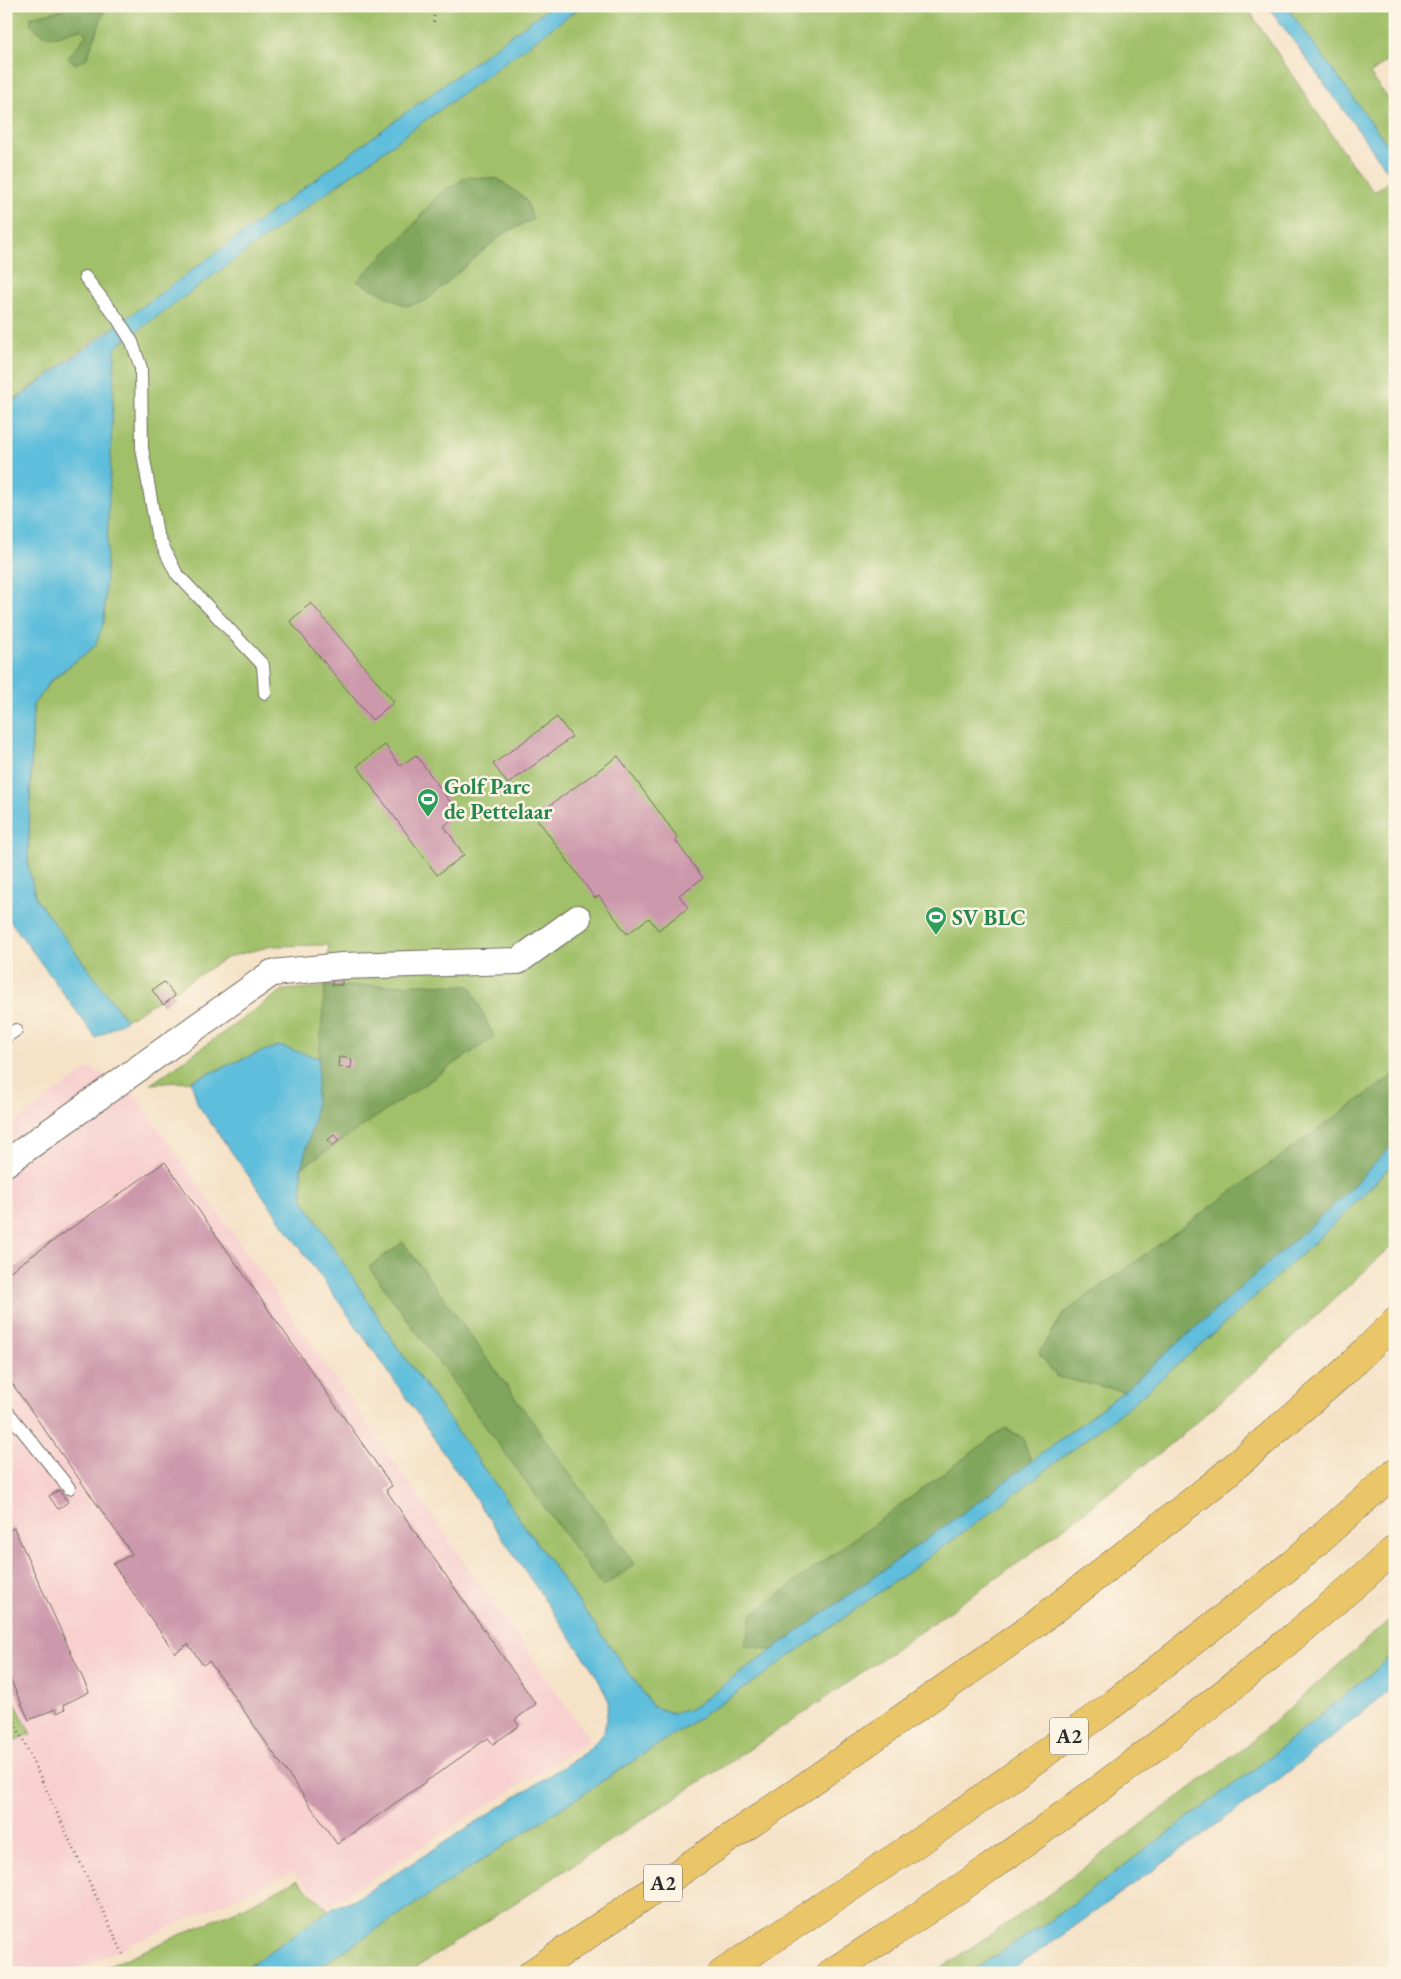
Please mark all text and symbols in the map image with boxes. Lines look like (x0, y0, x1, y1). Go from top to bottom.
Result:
place label: Golf Parc de Pettelaar (444, 772, 553, 826)
sports icon: Golf Parc de Pettelaar (416, 787, 440, 818)
place label: SV BLC (952, 903, 1026, 932)
sports icon: SV BLC (924, 905, 948, 936)
road number: A2 (1050, 1718, 1088, 1754)
road number: A2 (644, 1865, 682, 1902)

